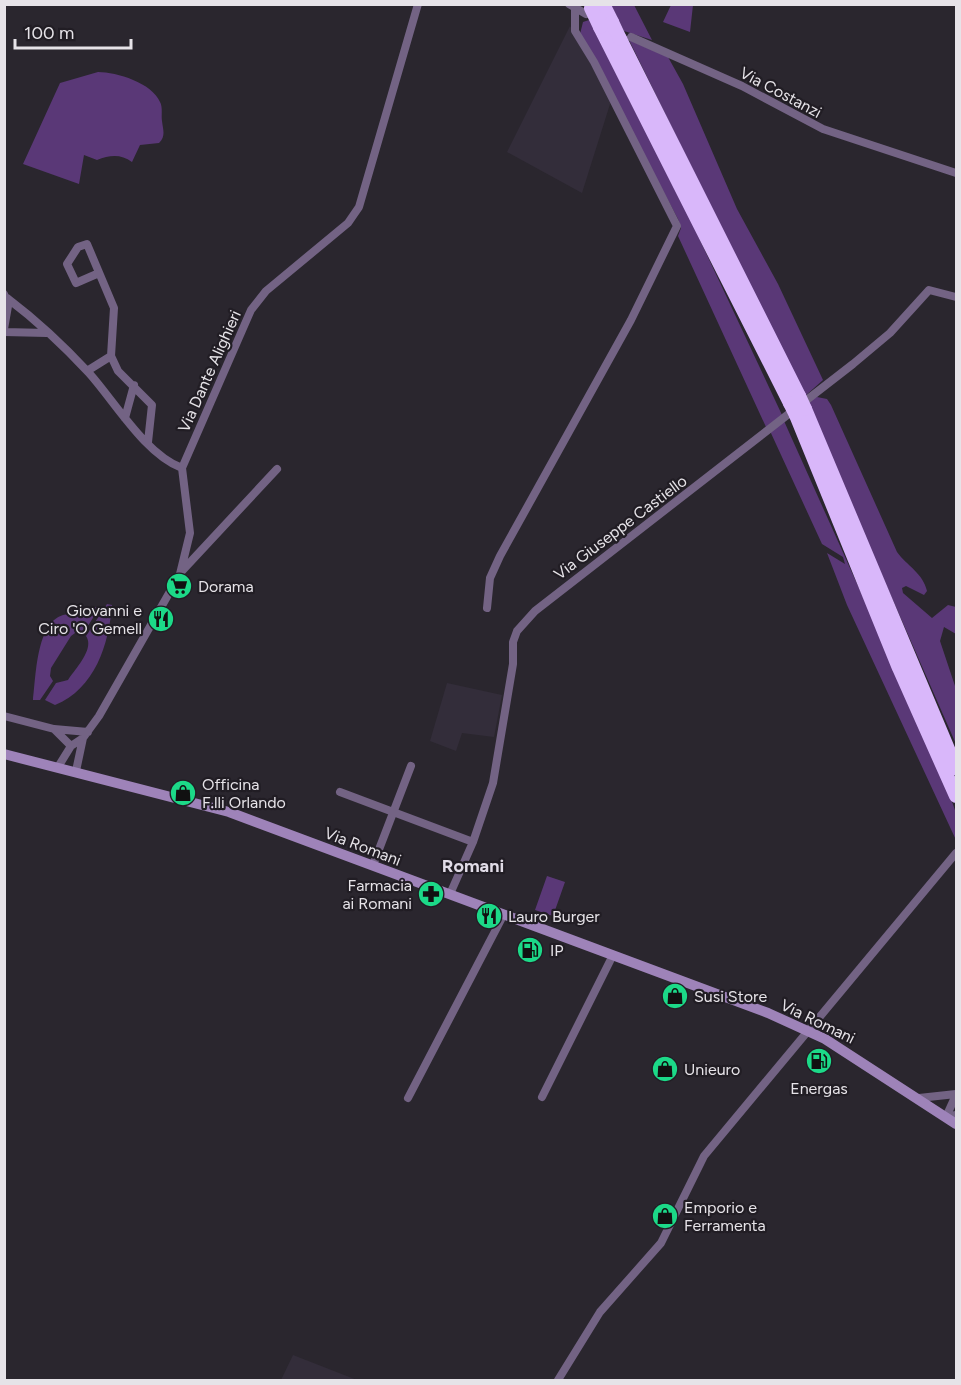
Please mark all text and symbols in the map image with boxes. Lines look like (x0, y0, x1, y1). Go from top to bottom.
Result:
scale bar (15, 12, 130, 50)
text: 100 m (24, 22, 74, 44)
street label: Via Costanzi (737, 63, 825, 122)
street label: Via Dante Alighieri (174, 307, 245, 435)
street label: Via Giuseppe Castiello (550, 471, 691, 584)
supermarket icon: Dorama (164, 571, 194, 601)
place label: Dorama (198, 577, 254, 596)
place label: Giovanni e Ciro 'O Gemell (38, 601, 142, 638)
restaurant icon: Giovanni e Ciro 'O Gemell (146, 604, 176, 634)
place label: Officina F.lli Orlando (202, 775, 286, 812)
shop icon: Officina F.lli Orlando (168, 778, 198, 808)
street label: Via Romani (322, 823, 404, 870)
district label: Romani (442, 855, 504, 877)
place label: Farmacia ai Romani (342, 876, 412, 913)
pharmacy icon: Farmacia ai Romani (416, 879, 446, 909)
restaurant icon: Lauro Burger (474, 901, 504, 931)
place label: Lauro Burger (508, 907, 600, 926)
fuel station icon: IP (515, 935, 545, 965)
place label: IP (550, 941, 564, 960)
shop icon: Susi Store (660, 981, 690, 1011)
place label: Susi Store (694, 987, 767, 1006)
street label: Via Romani (777, 995, 858, 1048)
fuel station icon: Energas (804, 1046, 834, 1076)
shop icon: Unieuro (650, 1054, 680, 1084)
place label: Unieuro (684, 1060, 740, 1079)
place label: Energas (790, 1079, 848, 1098)
place label: Emporio e Ferramenta (684, 1198, 766, 1235)
shop icon: Emporio e Ferramenta (650, 1201, 680, 1231)

